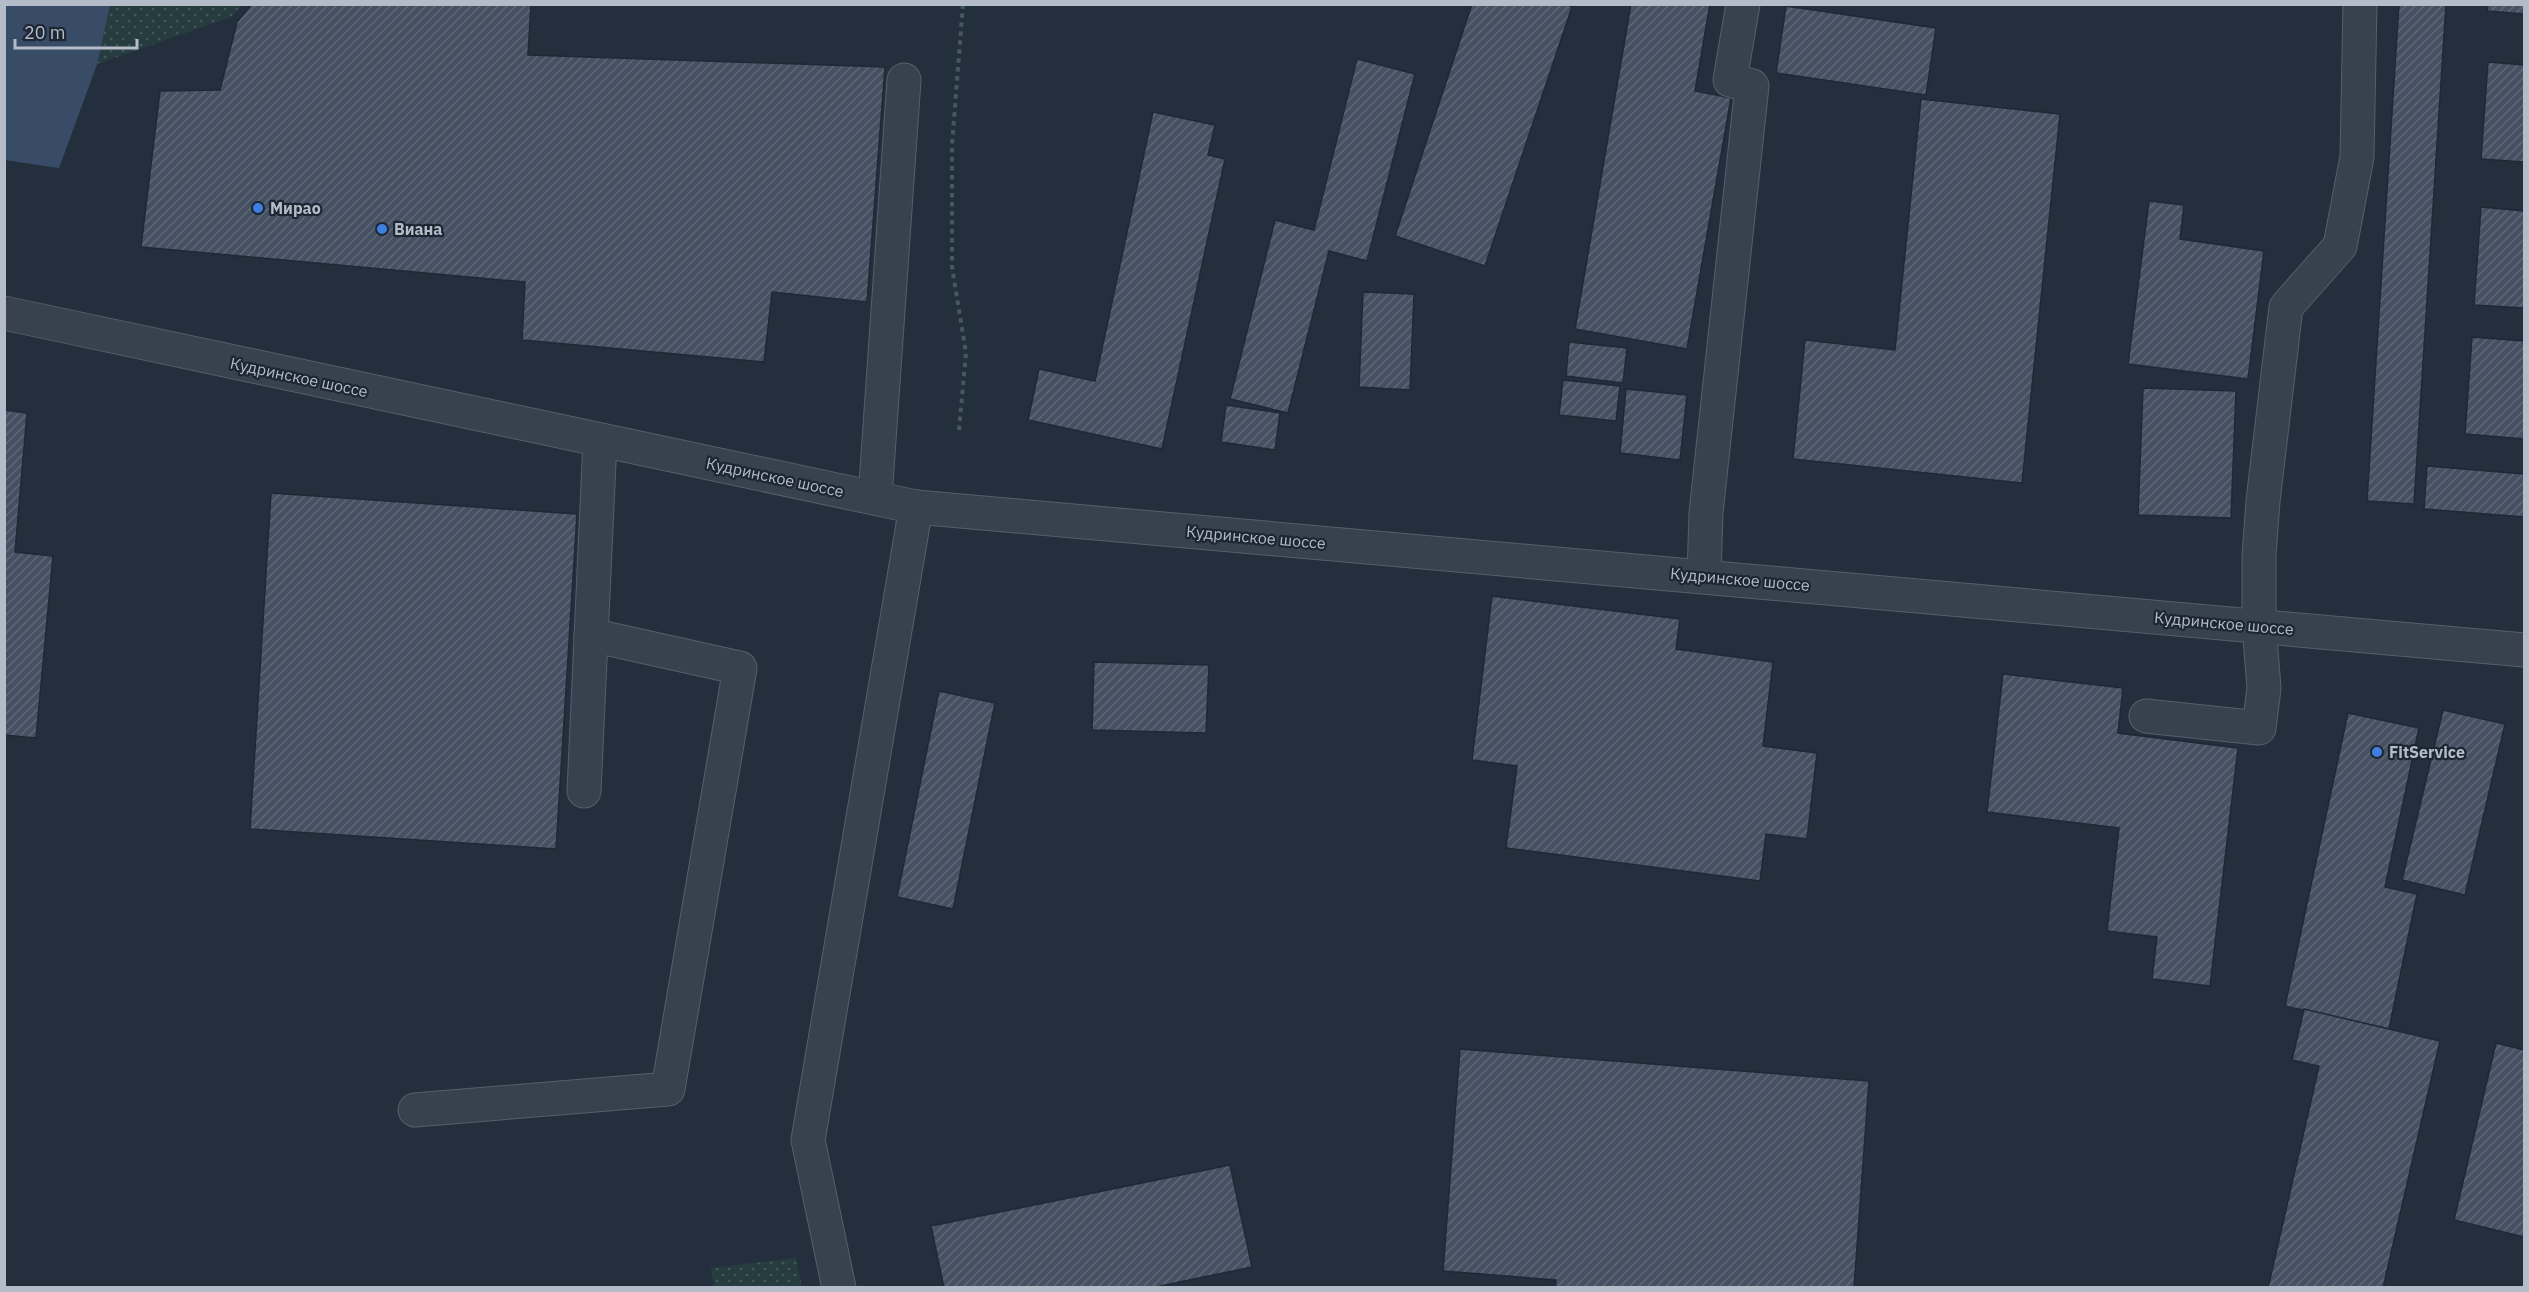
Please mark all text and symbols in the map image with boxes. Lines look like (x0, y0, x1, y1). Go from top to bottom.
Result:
scale bar (15, 12, 136, 50)
text: 20 m (24, 21, 66, 44)
place label: Мирао (270, 198, 321, 218)
marker: Мирао (251, 201, 265, 215)
place label: Виана (394, 219, 442, 239)
marker: Виана (375, 222, 389, 236)
street label: Кудринское шоссе (228, 353, 370, 401)
street label: Кудринское шоссе (704, 453, 846, 501)
street label: Кудринское шоссе (1185, 521, 1327, 553)
street label: Кудринское шоссе (1669, 563, 1811, 595)
street label: Кудринское шоссе (2153, 607, 2295, 639)
place label: FitService (2389, 742, 2465, 762)
marker: FitService (2370, 745, 2384, 759)

